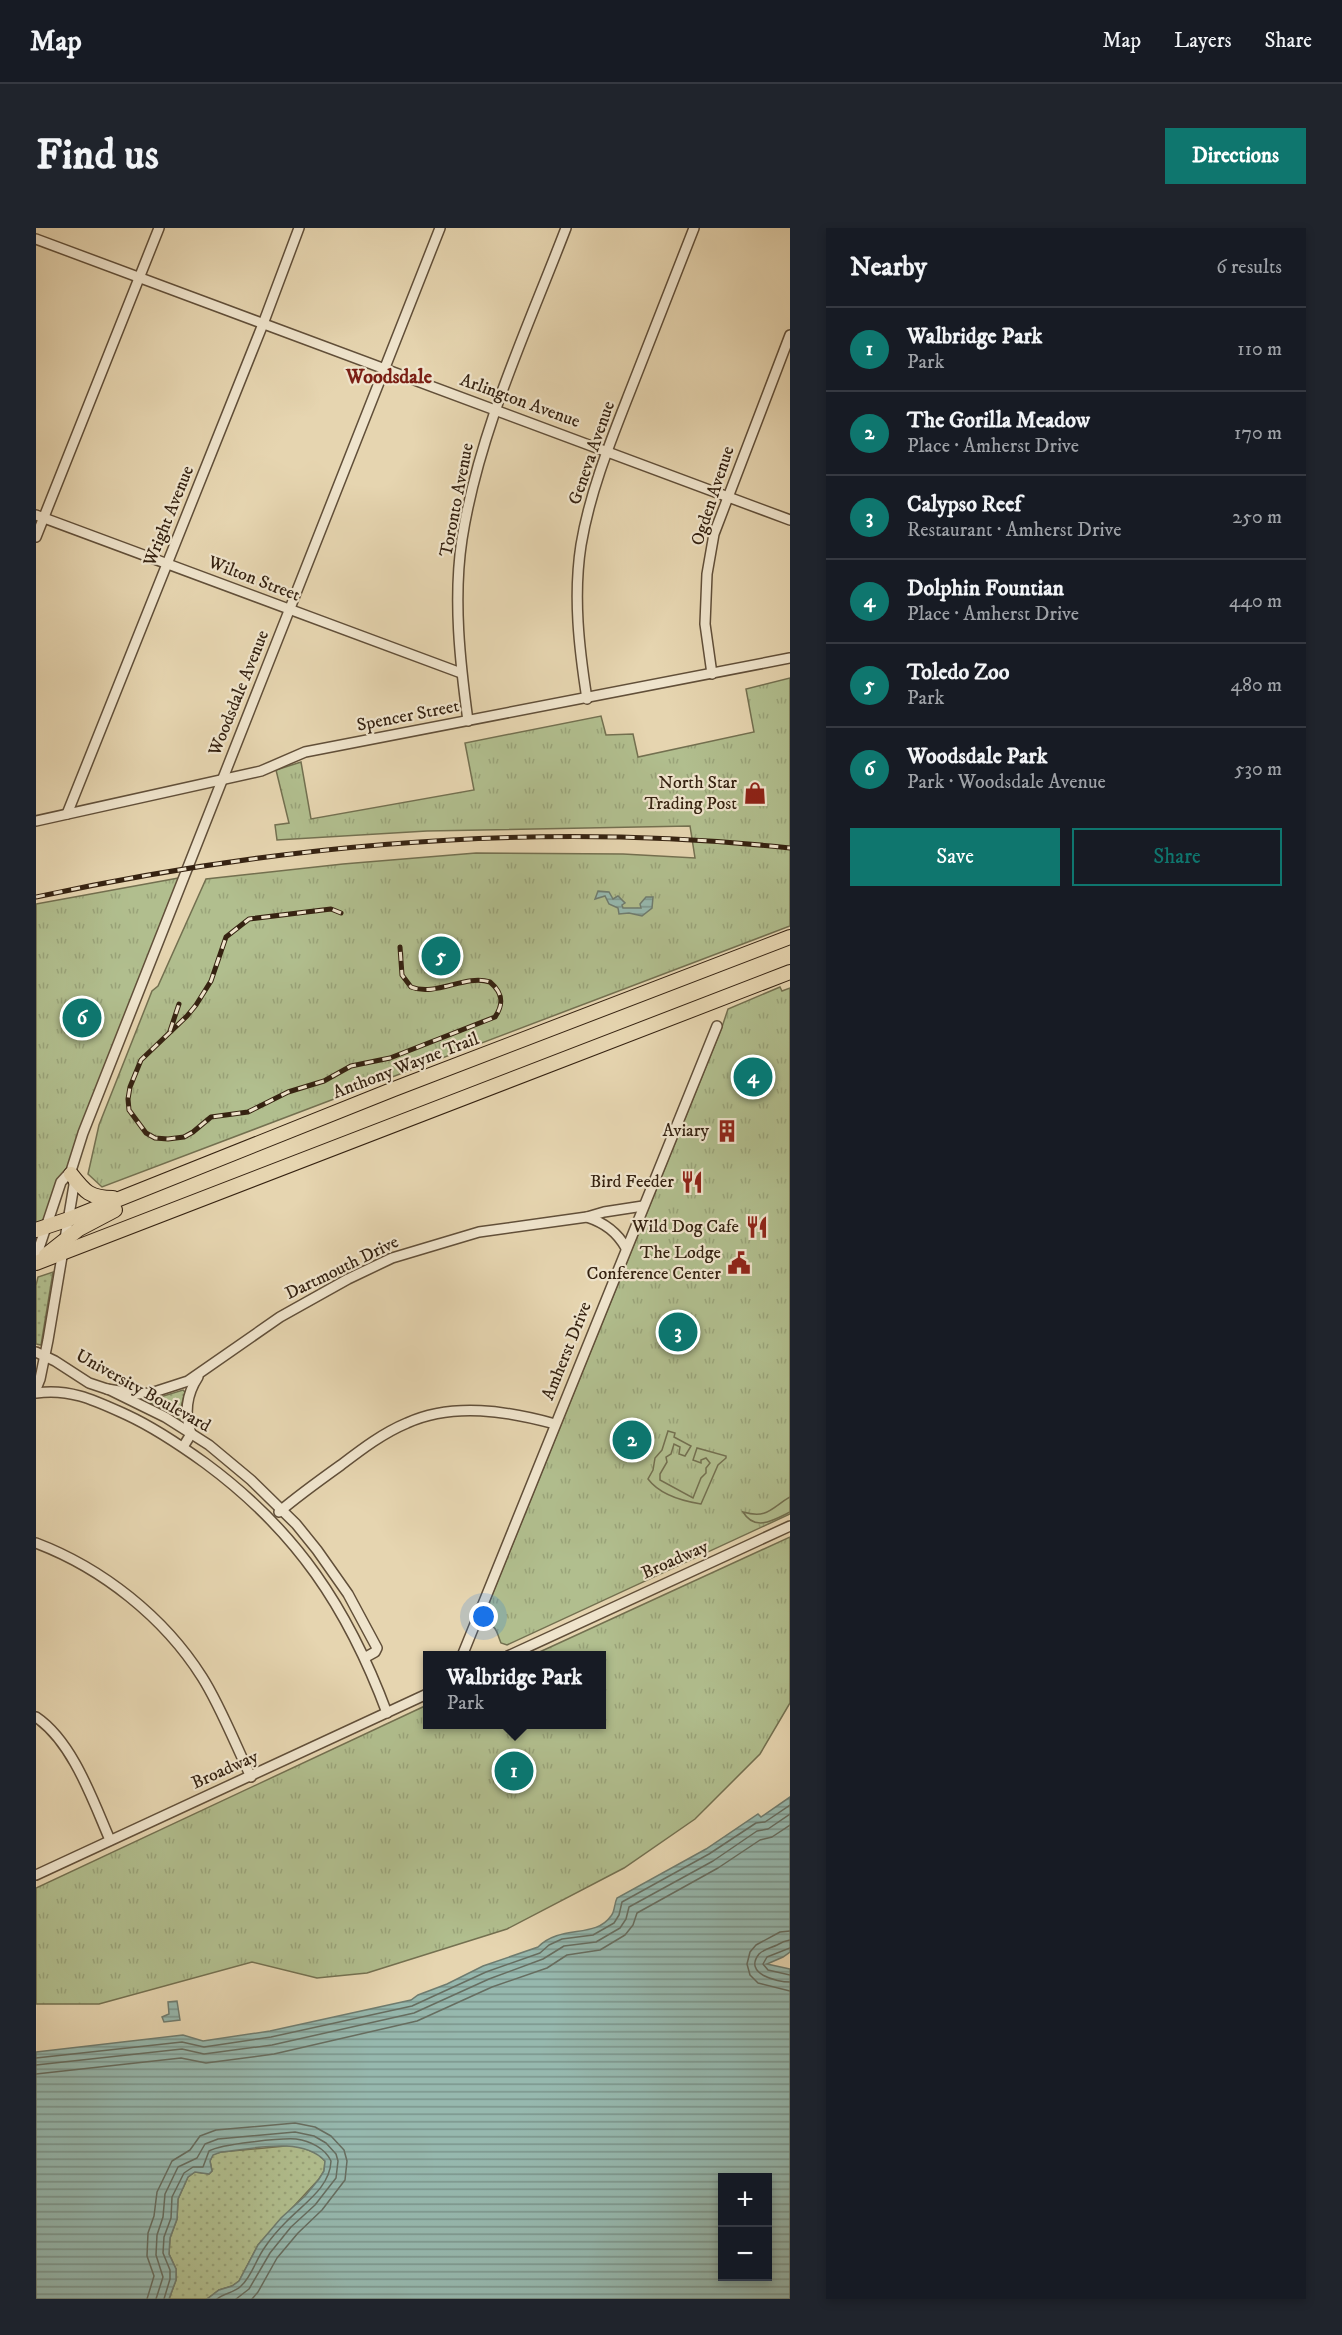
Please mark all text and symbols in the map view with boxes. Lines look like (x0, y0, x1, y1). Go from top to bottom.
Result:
text: Map (30, 24, 82, 59)
text: Map (1102, 28, 1141, 54)
text: Layers (1174, 28, 1232, 54)
text: Share (1265, 28, 1312, 54)
button: Directions (1165, 128, 1306, 184)
text: Find us (36, 130, 159, 182)
text: Nearby (850, 251, 927, 284)
text: 6 results (1216, 255, 1282, 280)
text: Walbridge Park (907, 323, 1042, 350)
text: 1 (866, 337, 873, 362)
text: 110 m (1237, 337, 1282, 362)
text: Park (907, 350, 944, 375)
district label: Woodsdale (345, 365, 433, 390)
street label: Arlington Avenue (457, 369, 583, 433)
street label: Geneva Avenue (564, 398, 620, 508)
text: The Gorilla Meadow (907, 407, 1090, 434)
text: 2 (865, 421, 874, 446)
text: 170 m (1234, 421, 1282, 446)
text: Place · Amherst Drive (907, 434, 1079, 459)
street label: Toronto Avenue (435, 441, 479, 559)
street label: Ogden Avenue (687, 444, 739, 548)
street label: Wright Avenue (138, 463, 199, 570)
text: Calypso Reef (907, 491, 1021, 518)
text: 3 (866, 505, 873, 530)
text: 250 m (1232, 505, 1282, 530)
text: Restaurant · Amherst Drive (907, 518, 1122, 543)
street label: Wilton Street (204, 551, 303, 607)
text: Dolphin Fountian (907, 575, 1064, 602)
text: 4 (864, 589, 875, 614)
text: 440 m (1229, 589, 1282, 614)
text: Place · Amherst Drive (907, 602, 1079, 627)
street label: Woodsdale Avenue (203, 627, 274, 760)
text: Toledo Zoo (907, 659, 1010, 686)
text: 5 (865, 673, 874, 698)
text: 480 m (1230, 673, 1282, 698)
text: Park (907, 686, 944, 711)
street label: Spencer Street (355, 695, 461, 737)
text: Woodsdale Park (907, 743, 1048, 770)
text: 6 (864, 757, 875, 782)
text: 530 m (1235, 757, 1282, 782)
text: Park · Woodsdale Avenue (907, 770, 1106, 795)
place label: North Star Trading Post (645, 772, 737, 815)
shop icon: North Star Trading Post (742, 780, 768, 806)
button: Save (850, 828, 1060, 886)
button: Share (1072, 828, 1282, 886)
pin: 5 (422, 934, 460, 978)
pin: 6 (62, 996, 102, 1040)
street label: Anthony Wayne Trail (330, 1028, 483, 1104)
pin: 4 (734, 1054, 772, 1100)
building icon: Aviary (714, 1118, 740, 1144)
place label: Aviary (662, 1120, 709, 1142)
restaurant icon: Bird Feeder (679, 1169, 705, 1195)
place label: Bird Feeder (590, 1171, 674, 1193)
restaurant icon: Wild Dog Cafe (744, 1214, 770, 1240)
place label: Wild Dog Cafe (631, 1216, 739, 1238)
street label: Dartmouth Drive (282, 1231, 402, 1305)
place label: The Lodge Conference Center (587, 1242, 721, 1285)
public building icon: The Lodge Conference Center (726, 1250, 752, 1276)
street label: Amherst Drive (537, 1299, 597, 1403)
pin: 3 (658, 1310, 698, 1354)
street label: University Boulevard (72, 1345, 214, 1437)
pin: 2 (612, 1418, 652, 1462)
street label: Broadway (638, 1535, 712, 1584)
your location (469, 1602, 498, 1631)
popup (423, 1651, 606, 1729)
text: Walbridge Park (447, 1664, 582, 1691)
text: Park (447, 1691, 484, 1716)
street label: Broadway (188, 1745, 262, 1794)
pin: 1 (494, 1748, 534, 1794)
map controls (718, 2173, 772, 2281)
button: + (718, 2173, 772, 2227)
button: − (718, 2227, 772, 2281)

